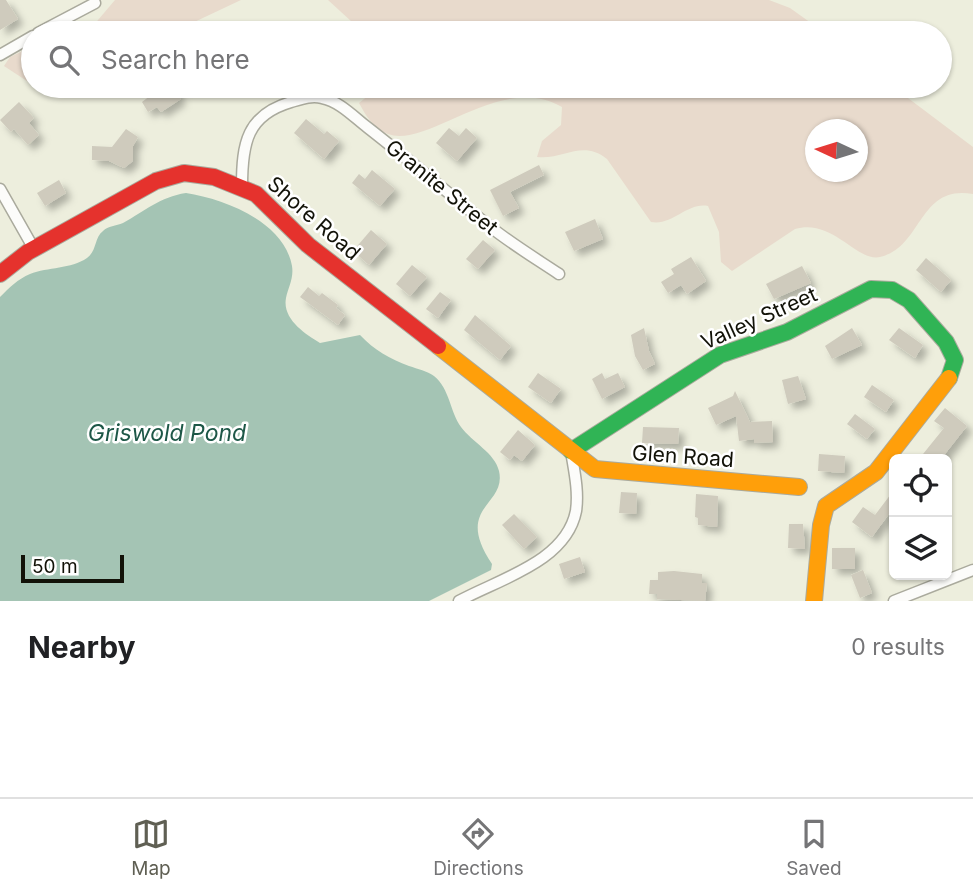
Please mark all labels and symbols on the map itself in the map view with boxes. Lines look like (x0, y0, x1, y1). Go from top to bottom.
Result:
north arrow (805, 119, 868, 182)
street label: Granite Street (381, 134, 503, 240)
street label: Shore Road (262, 171, 366, 265)
street label: Valley Street (697, 281, 821, 355)
water label: Griswold Pond (88, 419, 247, 447)
street label: Glen Road (631, 440, 735, 472)
scale bar (21, 552, 124, 584)

